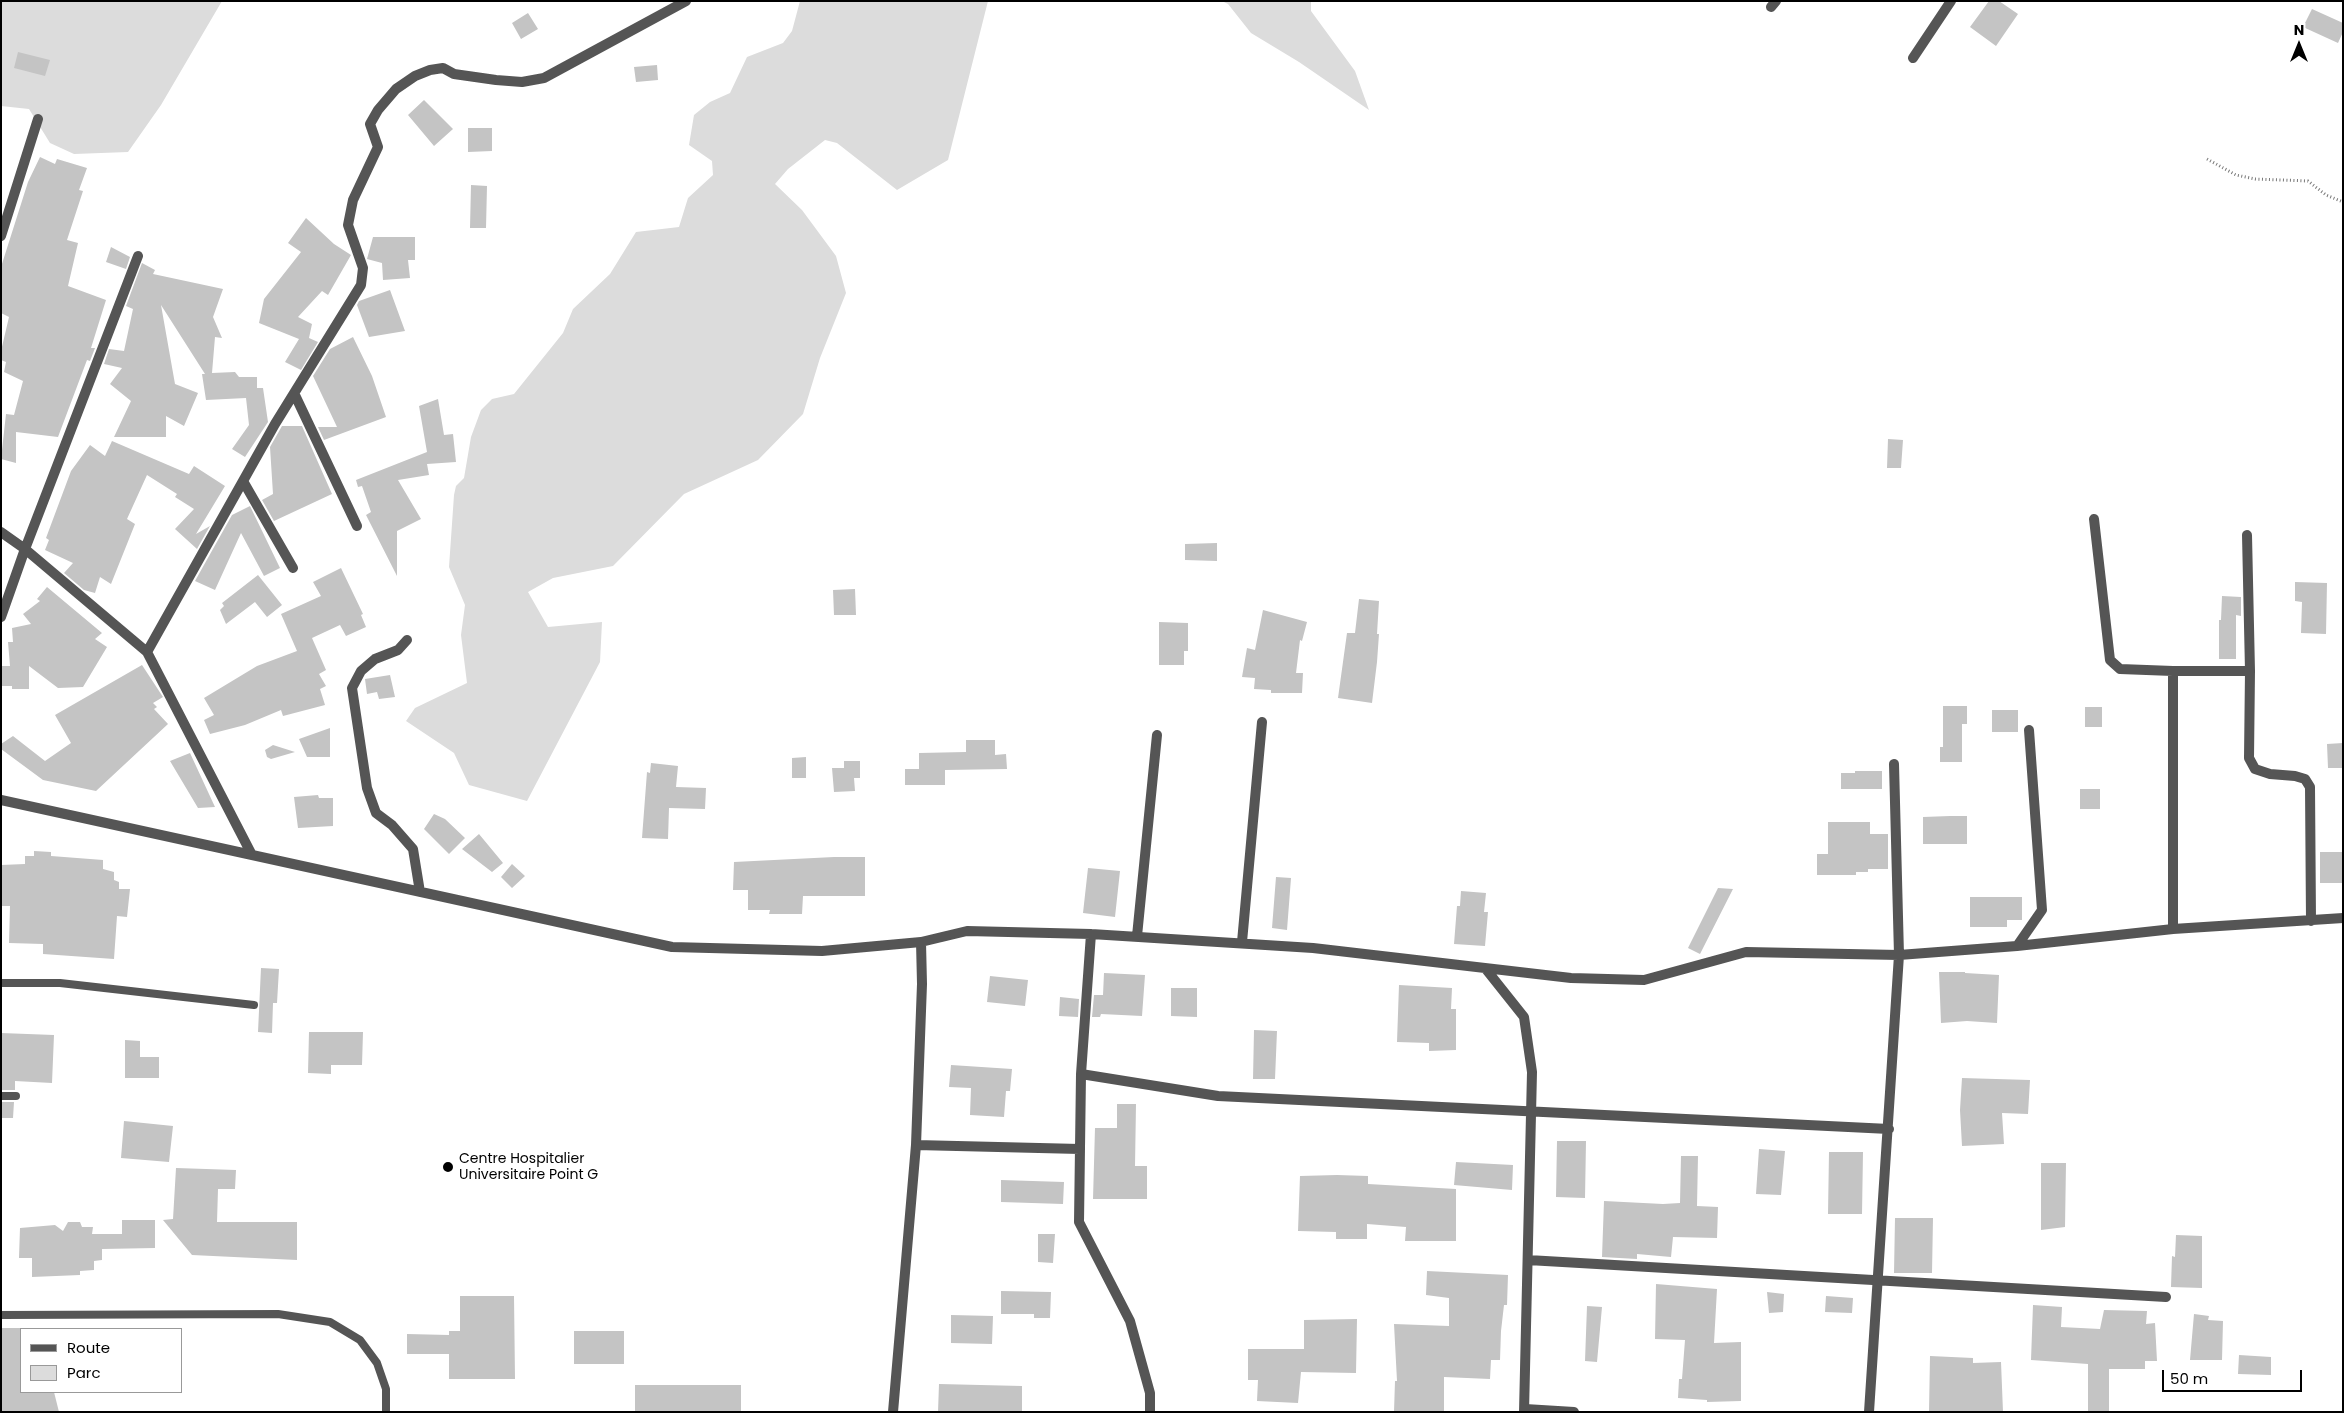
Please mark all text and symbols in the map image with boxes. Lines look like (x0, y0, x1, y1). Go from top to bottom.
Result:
north arrow (2274, 20, 2324, 70)
text: N (2294, 20, 2304, 40)
place label: Centre Hospitalier Universitaire Point G (459, 1151, 598, 1184)
marker: Centre Hospitalier Universitaire Point G (441, 1160, 455, 1174)
legend (20, 1328, 182, 1393)
text: Route (67, 1337, 110, 1358)
scale bar (2164, 1360, 2304, 1392)
text: Parc (67, 1362, 101, 1383)
text: 50 m (2170, 1368, 2208, 1389)

